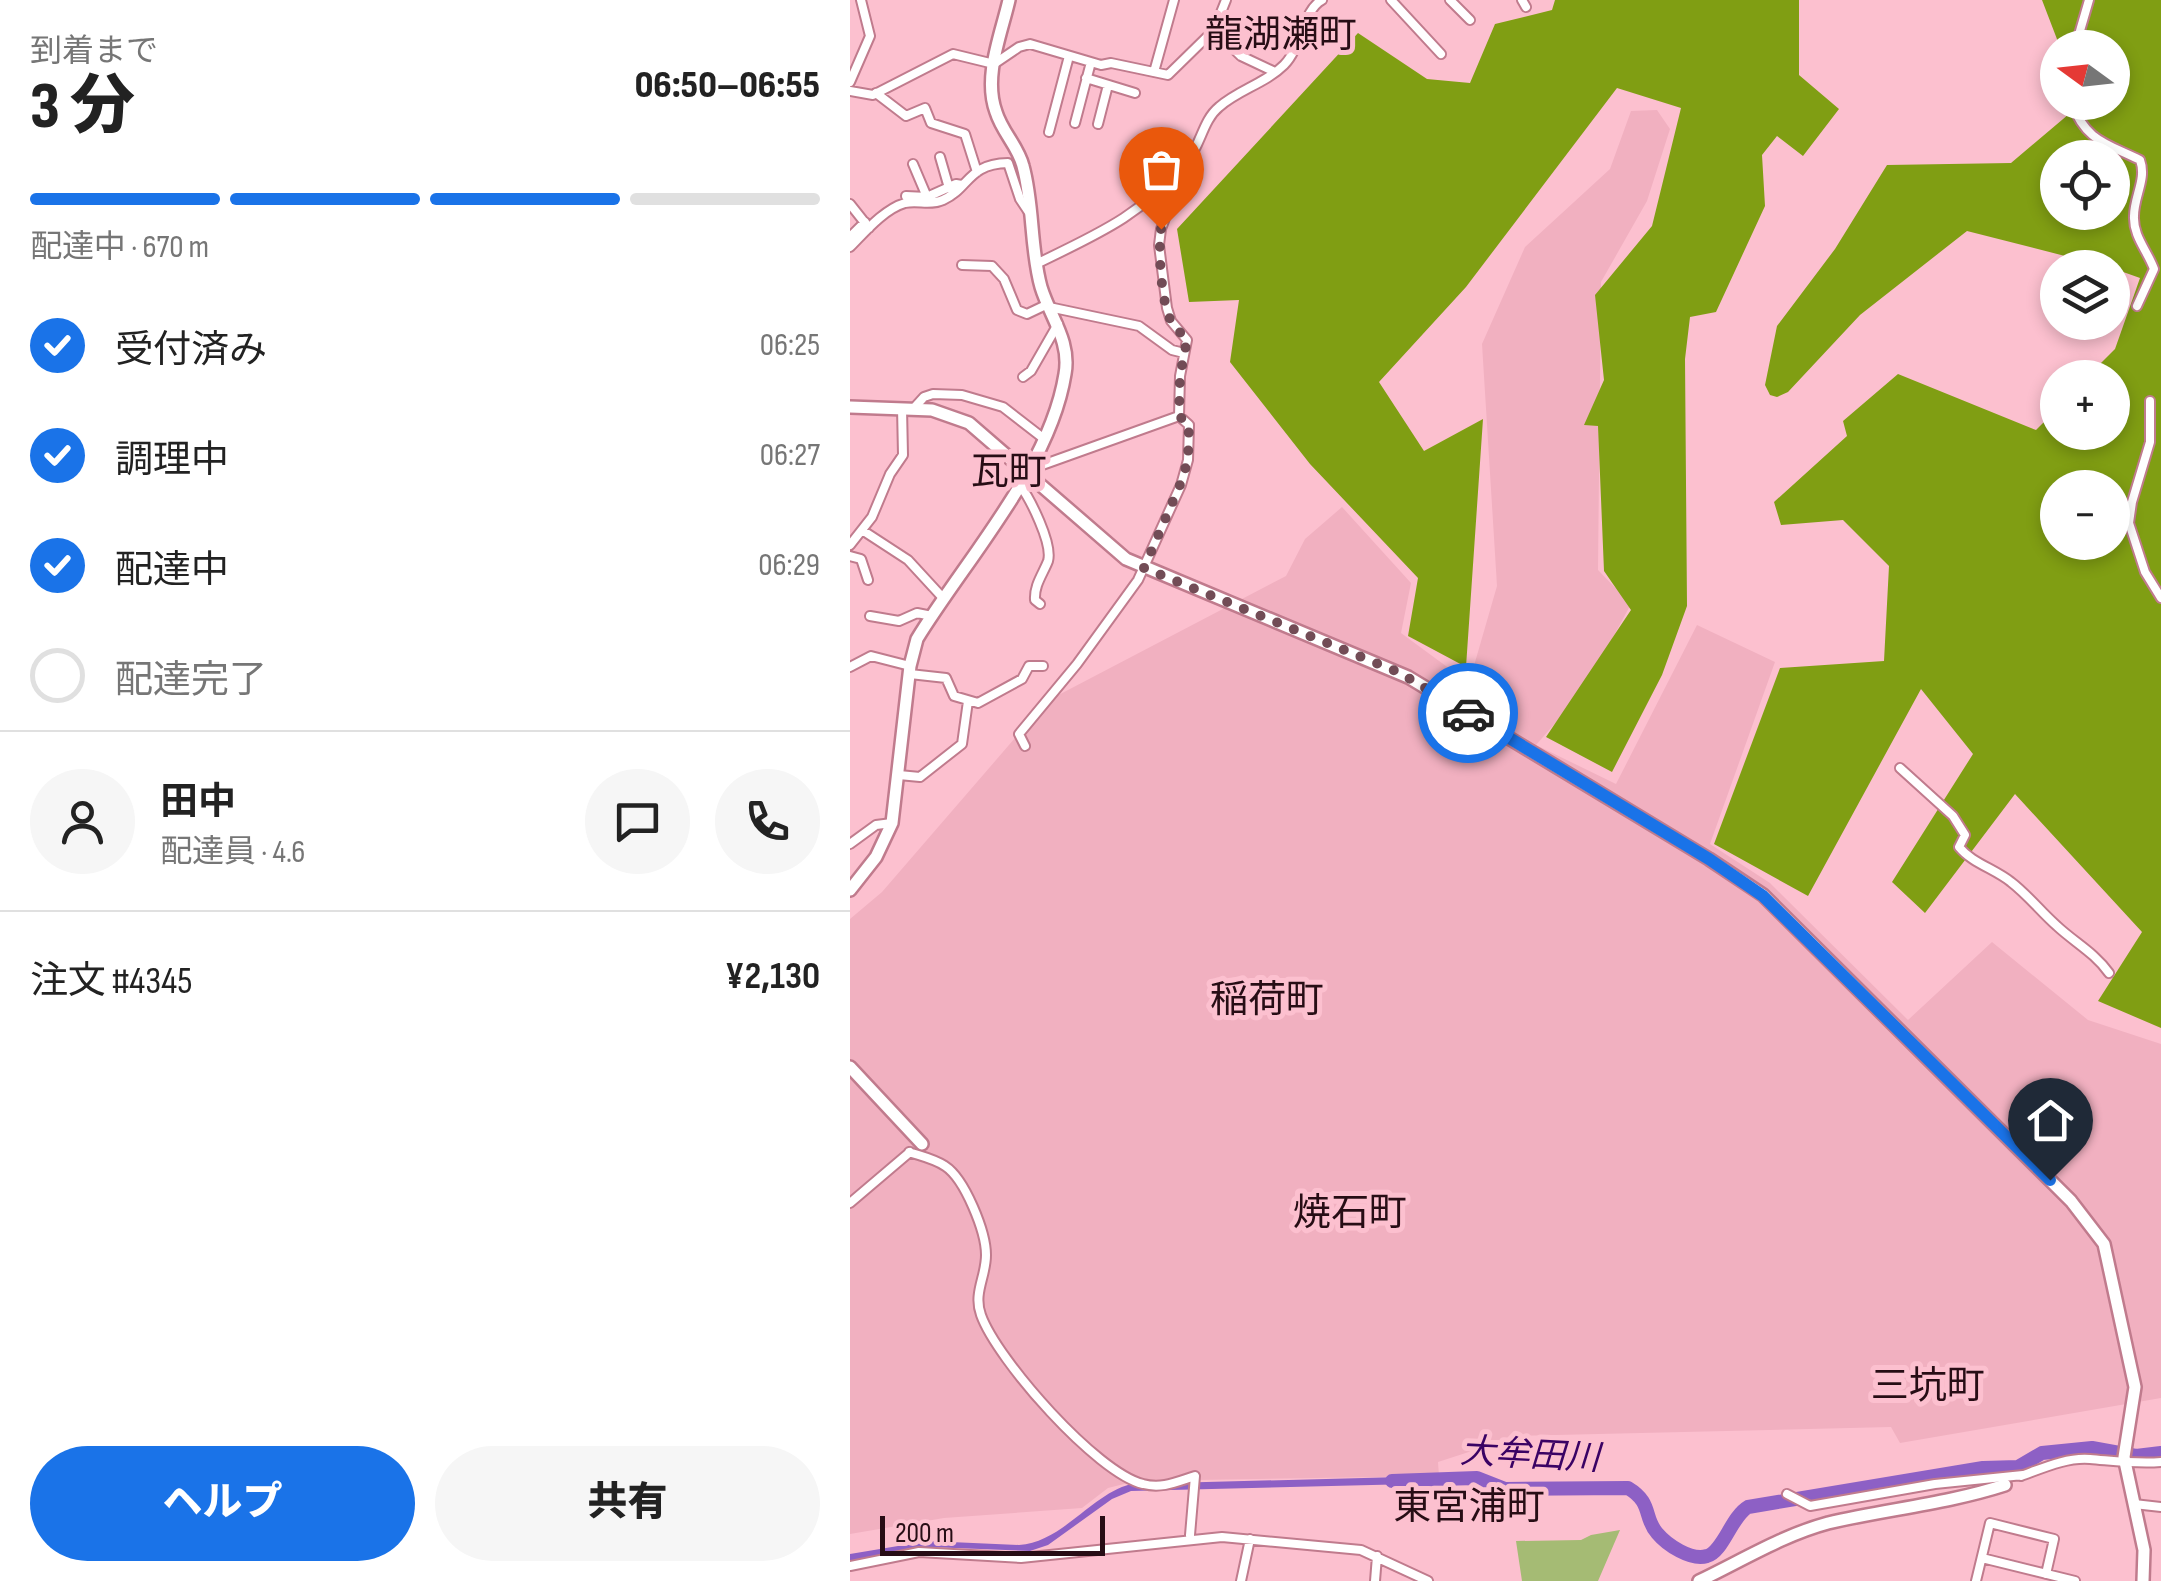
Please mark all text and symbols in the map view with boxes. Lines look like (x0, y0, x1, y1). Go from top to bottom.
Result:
district label: 龍湖瀬町 (1205, 13, 1357, 58)
north arrow (2040, 30, 2130, 120)
map controls (2040, 30, 2130, 560)
text: 到着まで (30, 32, 158, 71)
text: 06:50–06:55 (635, 63, 820, 108)
text: 3 分 (30, 69, 135, 147)
pin (1119, 127, 1204, 230)
button: locate (2040, 140, 2130, 230)
icon: bag (1134, 142, 1189, 197)
text: 配達中 · 670 m (30, 228, 209, 267)
button: layers (2040, 250, 2130, 340)
icon: check (30, 318, 85, 373)
text: 06:25 (760, 326, 820, 365)
text: 受付済み (115, 328, 267, 373)
button: + (2040, 360, 2130, 450)
icon: check (30, 428, 85, 483)
text: 06:27 (760, 436, 820, 475)
text: 調理中 (115, 438, 229, 483)
district label: 瓦町 (971, 450, 1047, 495)
button: − (2040, 470, 2130, 560)
icon: check (30, 538, 85, 593)
text: 06:29 (758, 546, 820, 585)
text: 配達中 (115, 548, 229, 593)
text: 配達完了 (115, 658, 267, 703)
courier (1418, 663, 1518, 763)
icon: car (1441, 686, 1496, 741)
button: person (30, 769, 135, 874)
button: chat (585, 769, 690, 874)
button: phone (715, 769, 820, 874)
text: 田中 (160, 780, 236, 825)
text: 配達員 · 4.6 (160, 833, 305, 872)
text: ¥2,130 (725, 954, 820, 999)
text: 注文 #4345 (30, 959, 193, 1004)
district label: 稲荷町 (1210, 978, 1324, 1023)
pin (2008, 1078, 2093, 1181)
icon: home (2023, 1093, 2078, 1148)
district label: 焼石町 (1293, 1191, 1407, 1236)
district label: 三坑町 (1871, 1364, 1985, 1409)
water label: 大牟田川 (1459, 1430, 1605, 1481)
button: ヘルプ (30, 1446, 415, 1561)
button: 共有 (435, 1446, 820, 1561)
district label: 東宮浦町 (1393, 1485, 1545, 1530)
scale bar (880, 1511, 1105, 1556)
text: 200 m (895, 1517, 954, 1550)

